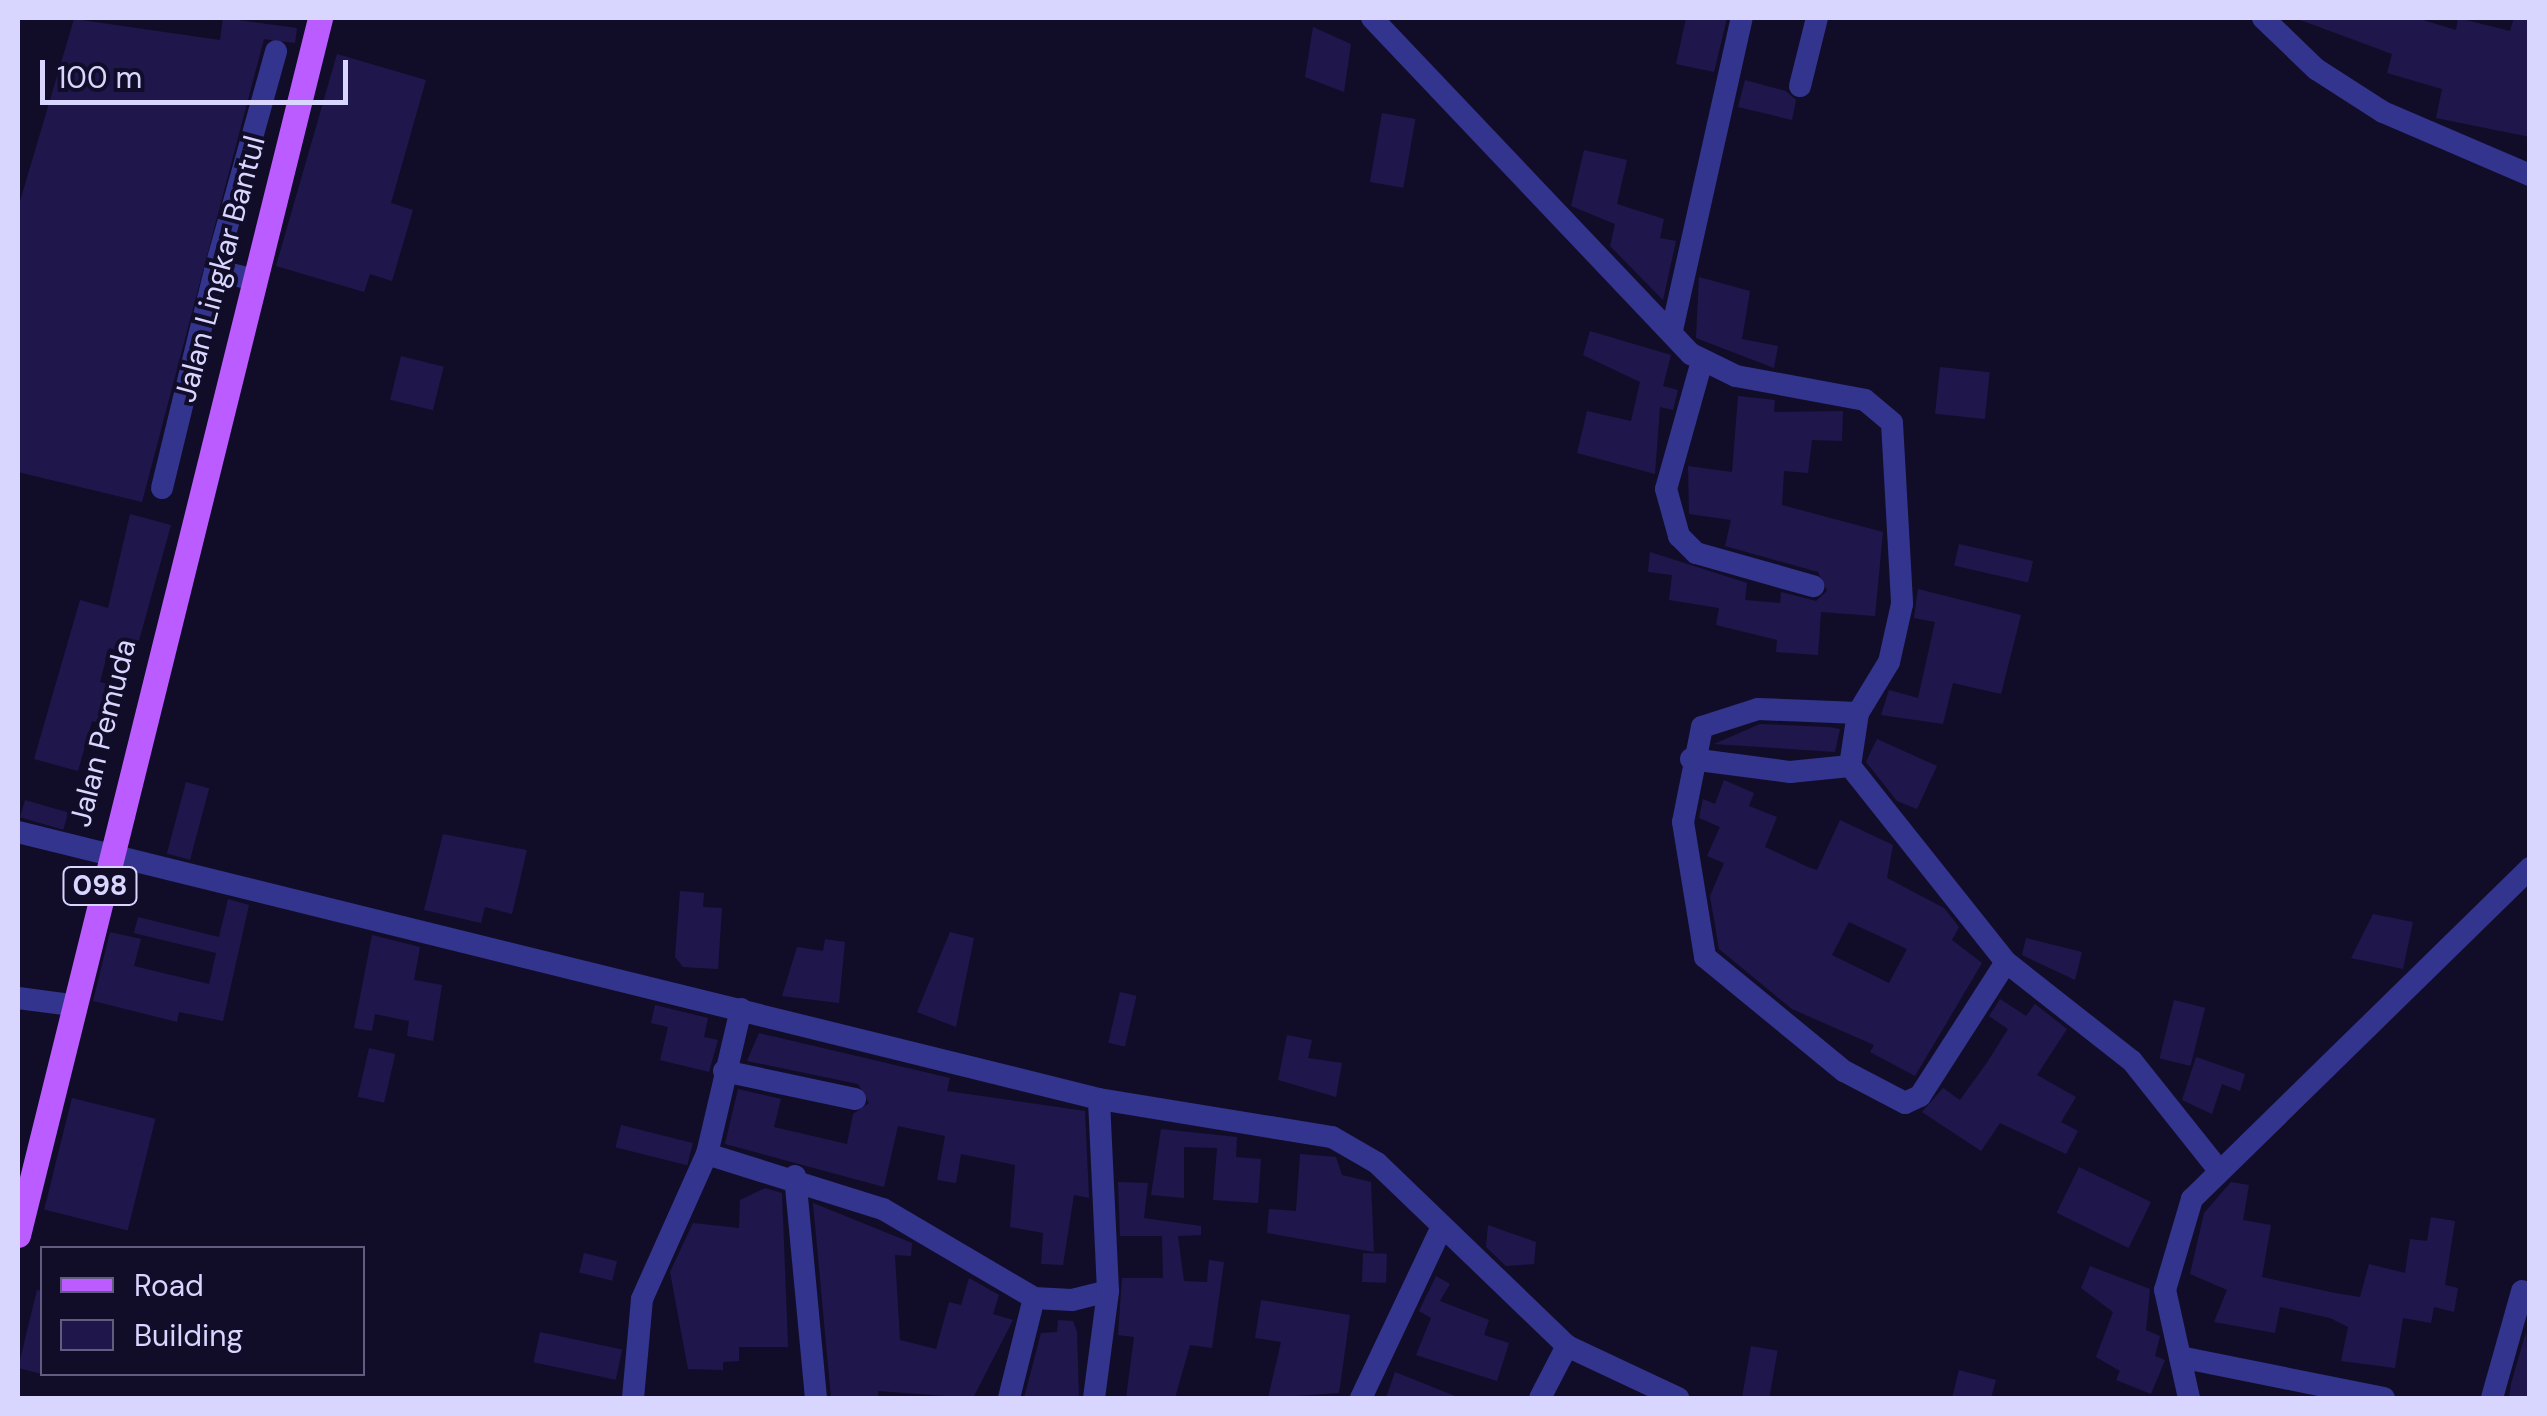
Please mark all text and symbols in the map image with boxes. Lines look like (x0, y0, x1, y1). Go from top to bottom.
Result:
scale bar (45, 40, 352, 102)
text: 100 m (57, 58, 142, 97)
street label: Jalan Lingkar Bantul (167, 132, 273, 406)
street label: Jalan Pemuda (62, 635, 144, 831)
road number: 098 (60, 863, 140, 909)
legend (40, 1246, 365, 1376)
text: Road (134, 1266, 204, 1305)
text: Building (134, 1316, 243, 1355)

